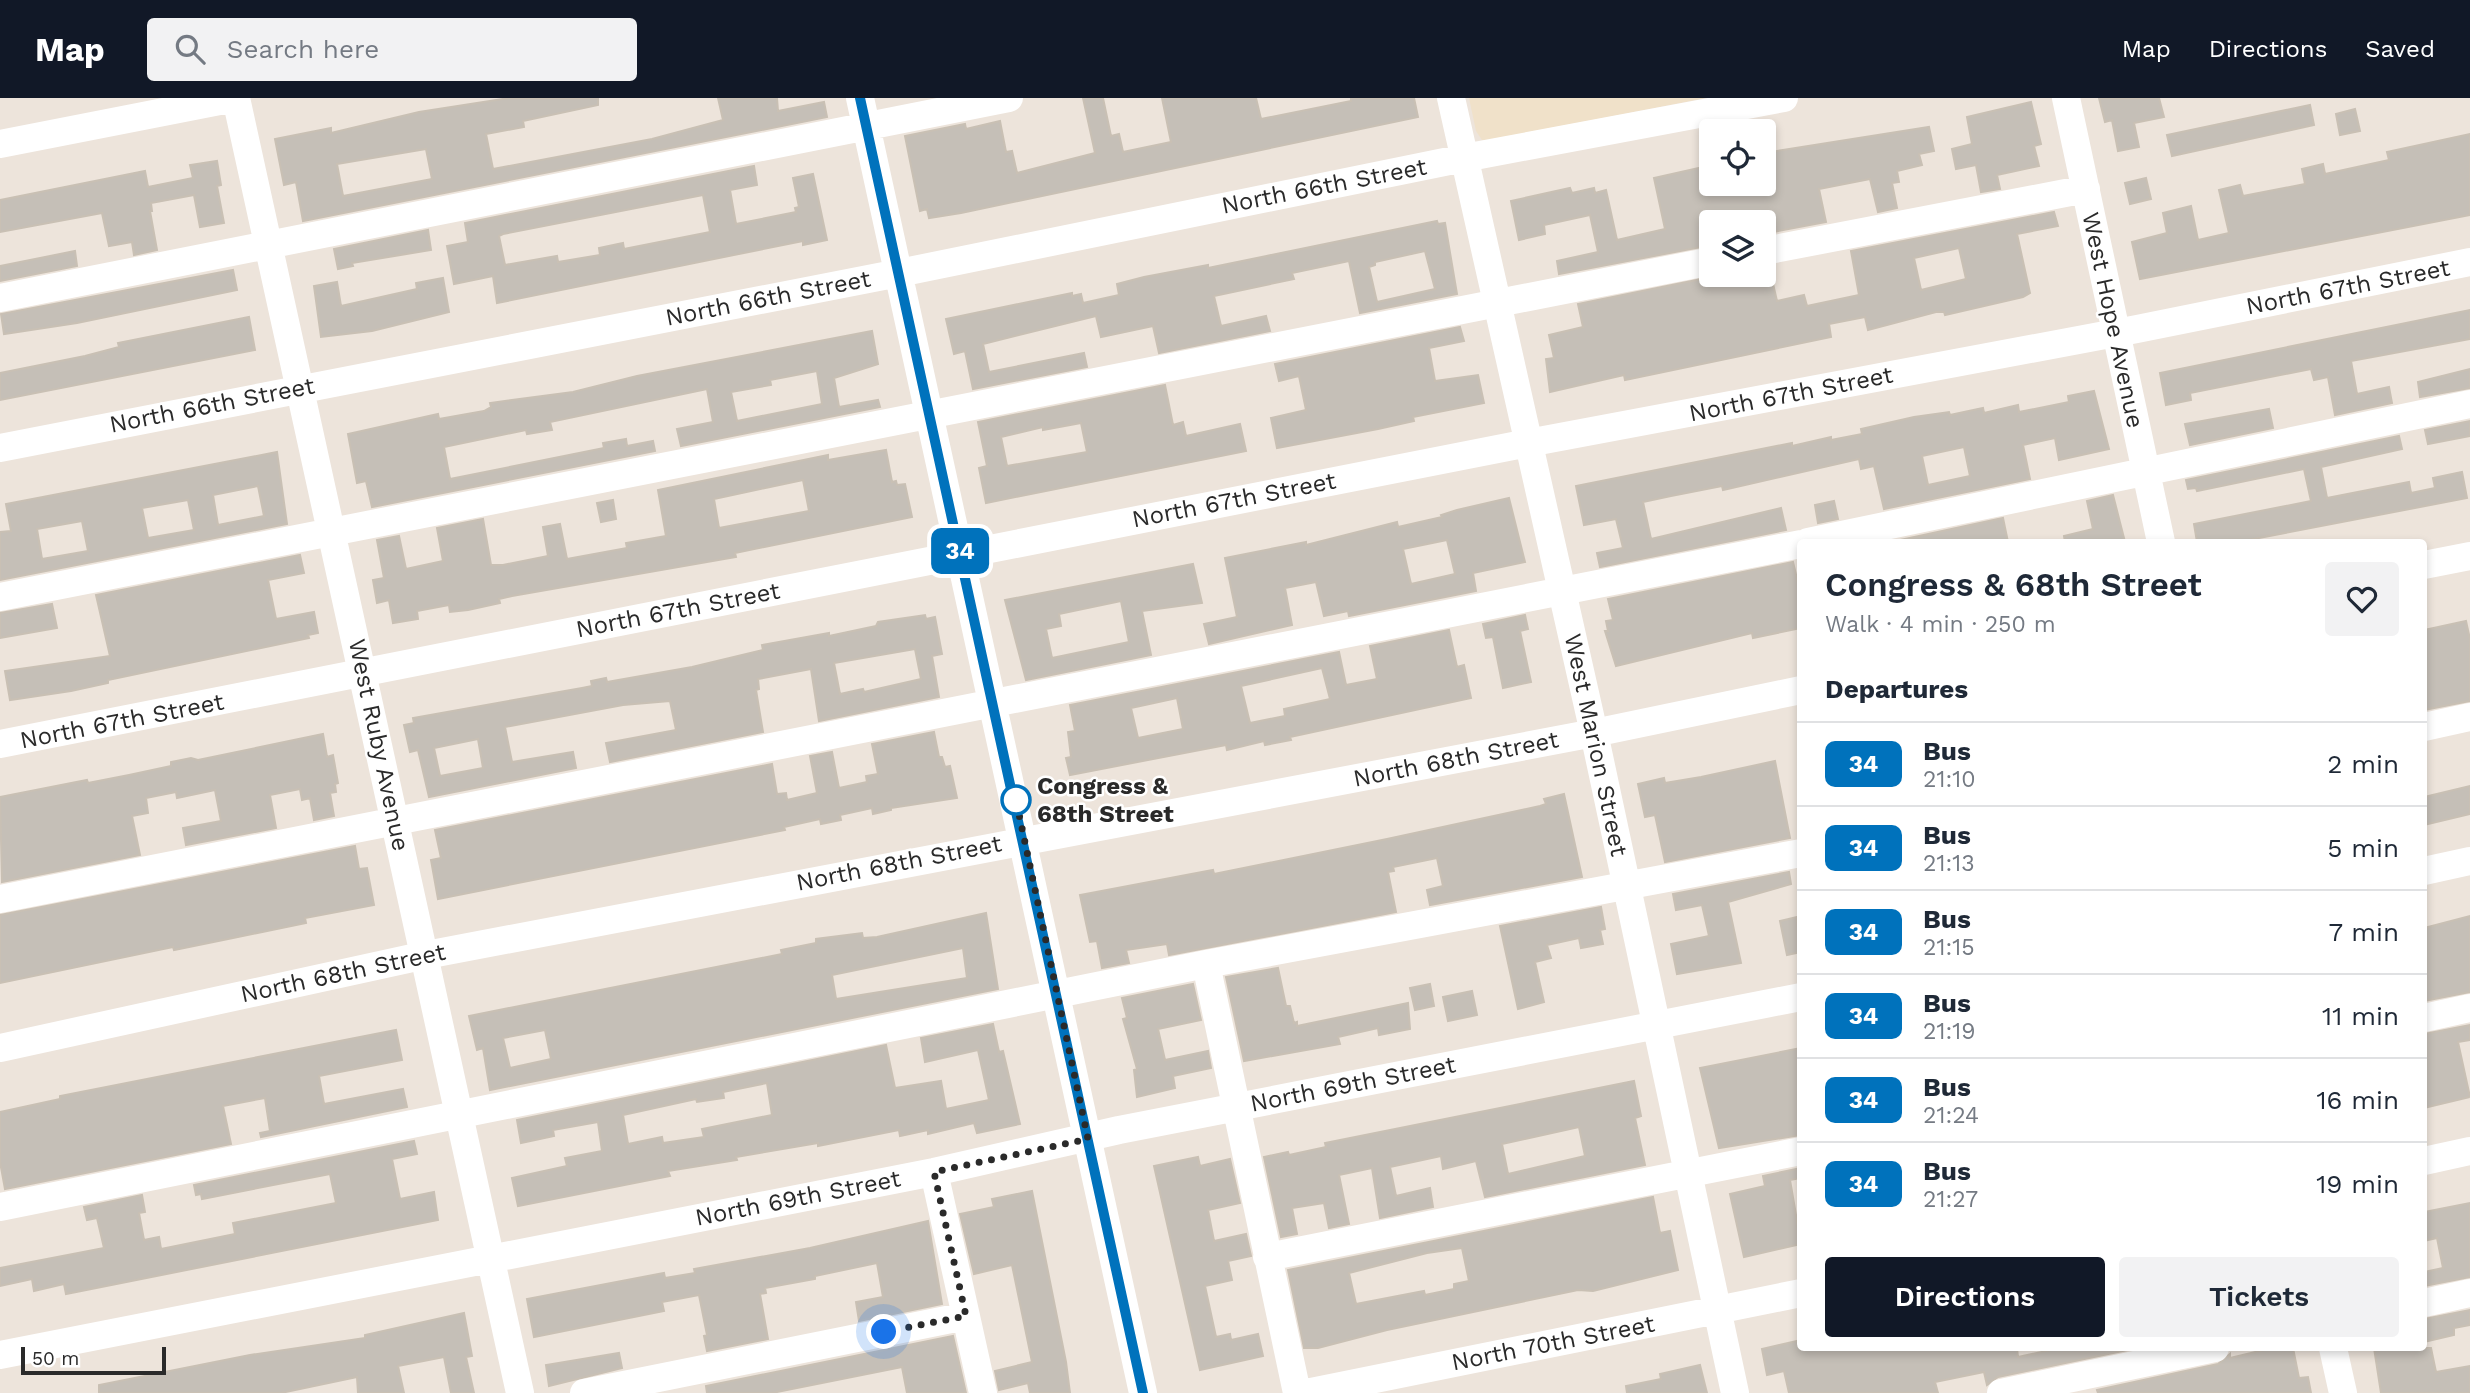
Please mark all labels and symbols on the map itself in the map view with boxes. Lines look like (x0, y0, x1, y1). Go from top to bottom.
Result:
street label: North 66th Street (1219, 152, 1429, 220)
street label: West Hope Avenue (2076, 210, 2150, 430)
street label: North 67th Street (2244, 253, 2452, 321)
street label: North 66th Street (663, 264, 873, 332)
street label: North 67th Street (1687, 360, 1895, 428)
street label: North 66th Street (107, 371, 317, 439)
street label: North 67th Street (1130, 466, 1338, 534)
line badge: 34 (928, 528, 992, 574)
street label: North 67th Street (574, 576, 782, 644)
street label: West Marion Street (1559, 631, 1633, 859)
street label: West Ruby Avenue (343, 636, 415, 854)
street label: North 67th Street (18, 687, 226, 755)
street label: North 68th Street (1351, 725, 1561, 793)
place label: Congress & 68th Street (1037, 772, 1174, 828)
marker: Congress & 68th Street (1001, 785, 1031, 815)
street label: North 68th Street (794, 829, 1004, 897)
street label: North 68th Street (238, 938, 448, 1008)
street label: North 69th Street (1248, 1050, 1458, 1118)
street label: North 69th Street (693, 1164, 903, 1232)
street label: North 70th Street (1449, 1310, 1657, 1376)
your location (866, 1314, 901, 1349)
scale bar (21, 1344, 166, 1376)

